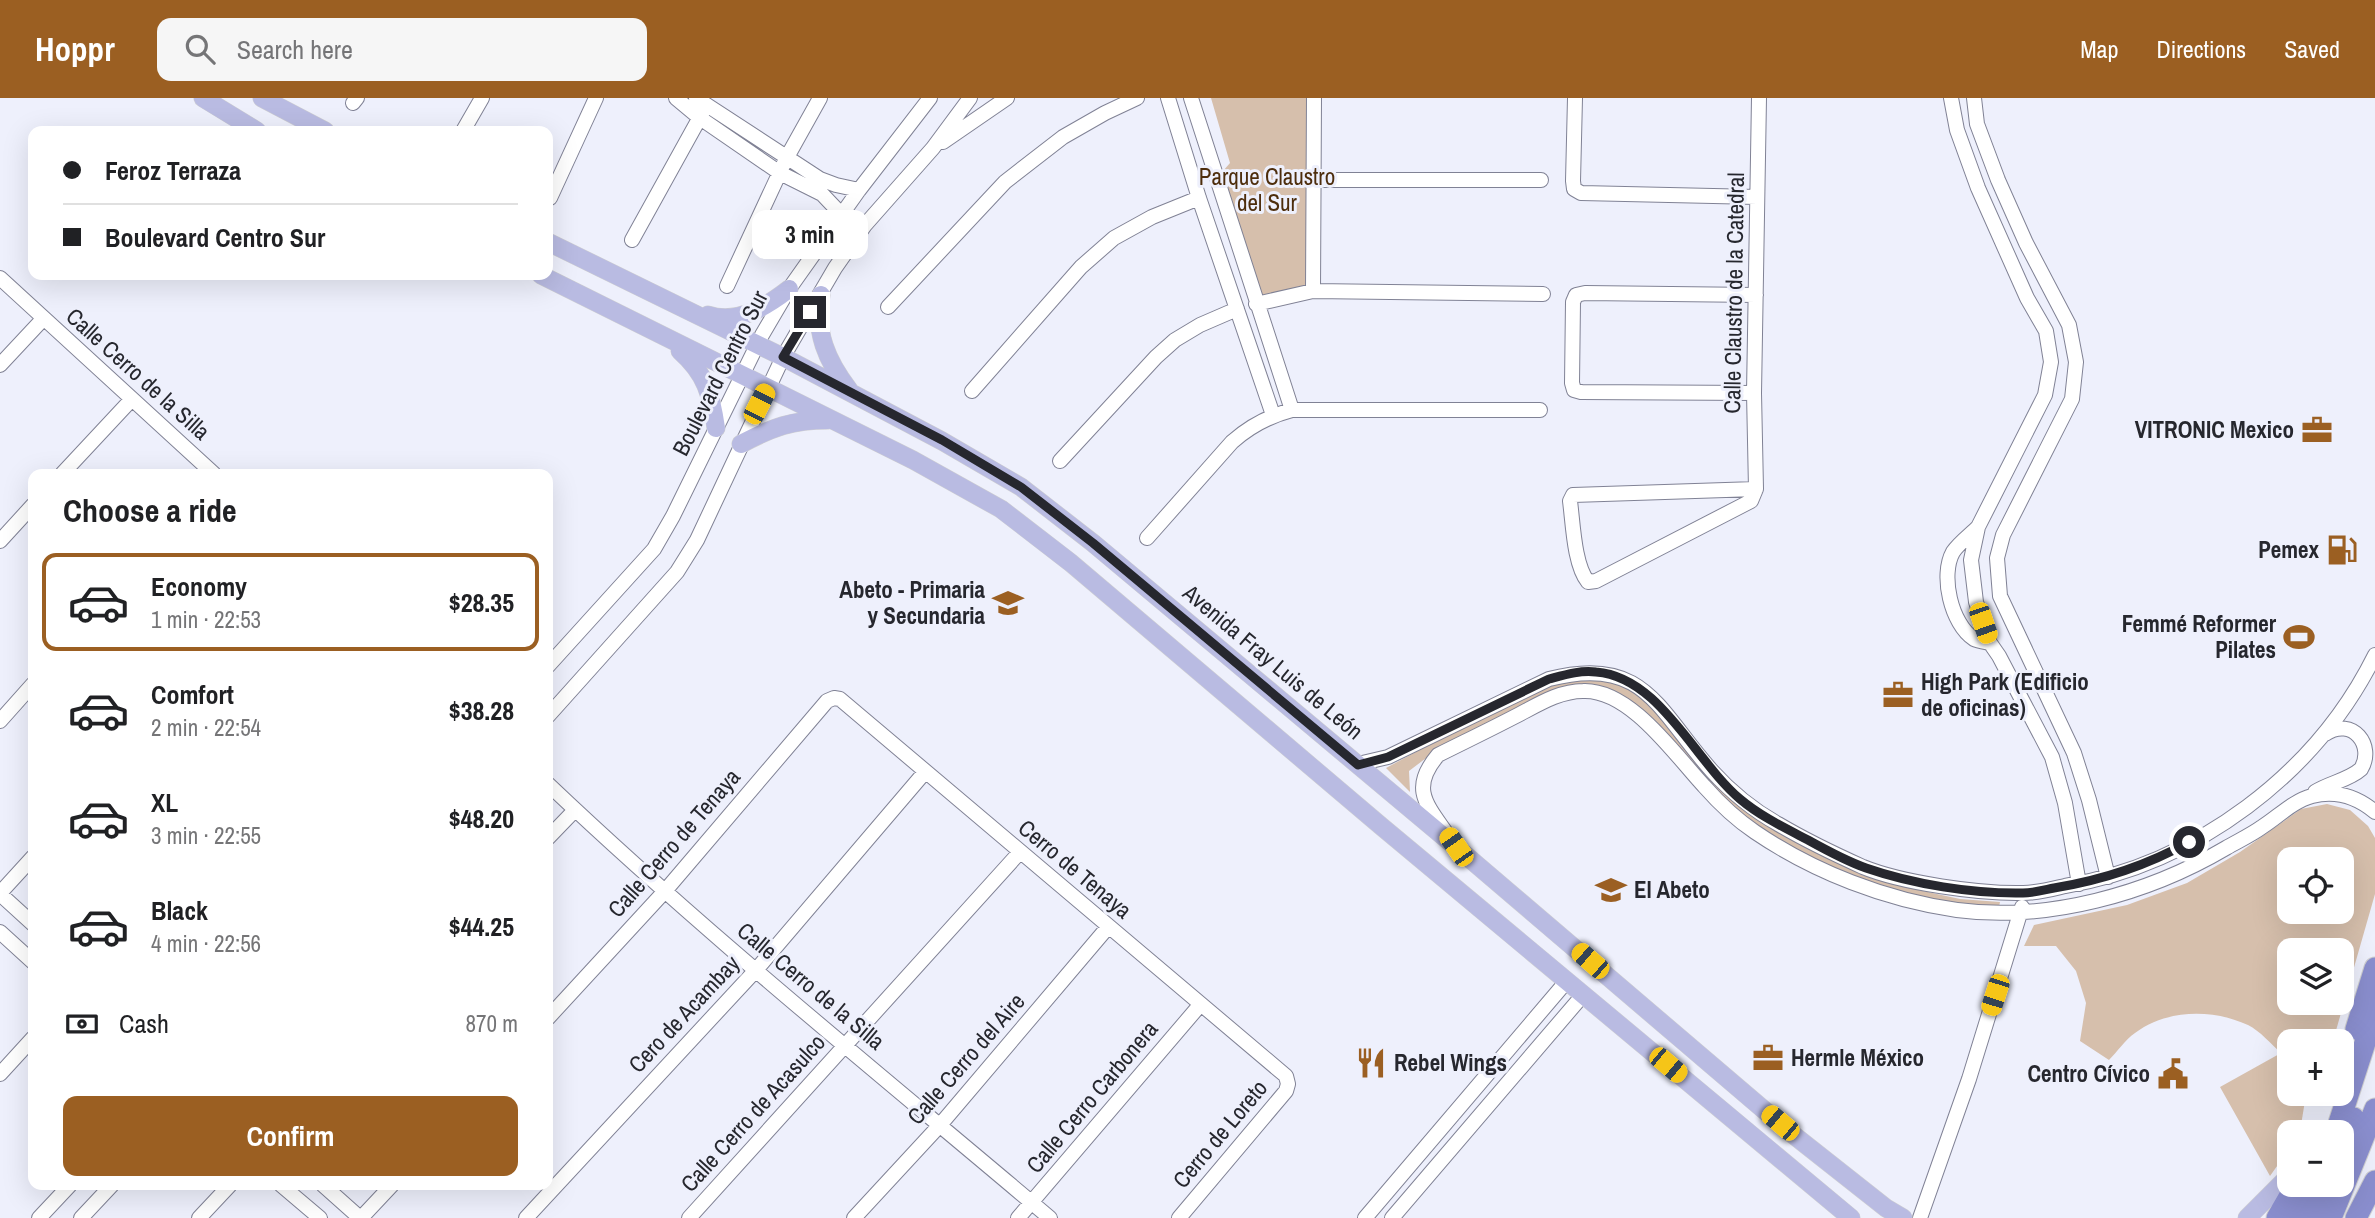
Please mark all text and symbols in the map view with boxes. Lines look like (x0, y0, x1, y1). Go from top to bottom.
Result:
search box (157, 18, 647, 81)
text: Hoppr (35, 27, 115, 71)
icon: search (181, 30, 219, 68)
text: Search here (237, 32, 353, 67)
text: Map (2080, 33, 2118, 65)
text: Directions (2156, 33, 2246, 65)
text: Saved (2284, 33, 2340, 65)
text: Feroz Terraza (105, 153, 241, 188)
park label: Parque Claustro del Sur (1199, 161, 1335, 218)
street label: Calle Claustro de la Catedral (1716, 172, 1751, 414)
callout: 3 min (752, 211, 868, 260)
text: 3 min (785, 219, 835, 250)
text: Boulevard Centro Sur (105, 220, 325, 255)
street label: Boulevard Centro Sur (665, 284, 775, 461)
route end (794, 296, 826, 328)
street label: Calle Cerro de la Silla (60, 301, 217, 447)
car (741, 381, 778, 427)
office icon: VITRONIC Mexico (2300, 413, 2334, 447)
place label: VITRONIC Mexico (2135, 414, 2294, 445)
text: Choose a ride (63, 489, 237, 532)
fuel station icon: Pemex (2325, 533, 2359, 567)
place label: Pemex (2258, 534, 2320, 565)
text: Economy (151, 569, 247, 604)
icon: car (67, 571, 130, 634)
place label: Abeto - Primaria y Secundaria (839, 574, 986, 631)
street label: Avenida Fray Luis de León (1176, 576, 1370, 746)
text: $28.35 (449, 585, 514, 620)
school or university icon: Abeto - Primaria y Secundaria (991, 586, 1025, 620)
car (1967, 600, 2000, 646)
text: 1 min · 22:53 (151, 604, 261, 635)
place label: Femmé Reformer Pilates (2122, 608, 2277, 665)
sports icon: Femmé Reformer Pilates (2282, 620, 2316, 654)
place label: High Park (Edificio de oficinas) (1921, 666, 2089, 723)
text: Comfort (151, 677, 234, 712)
office icon: High Park (Edificio de oficinas) (1881, 678, 1915, 712)
icon: car (67, 679, 130, 742)
text: $38.28 (449, 693, 514, 728)
text: 2 min · 22:54 (151, 712, 261, 743)
street label: Calle Cerro de Tenaya (600, 761, 747, 924)
text: XL (151, 785, 178, 820)
icon: car (67, 787, 130, 850)
text: $48.20 (449, 801, 514, 836)
street label: Cerro de Tenaya (1012, 812, 1139, 926)
text: 3 min · 22:55 (151, 820, 261, 851)
car (1436, 824, 1477, 870)
route start (2173, 826, 2205, 858)
map controls (2277, 847, 2354, 1197)
button: locate (2277, 847, 2354, 924)
school or university icon: El Abeto (1594, 873, 1628, 907)
place label: El Abeto (1634, 874, 1710, 905)
text: Black (151, 893, 208, 928)
icon: car (67, 895, 130, 958)
text: $44.25 (449, 909, 514, 944)
street label: Calle Cerro de la Silla (731, 915, 892, 1057)
text: 4 min · 22:56 (151, 928, 261, 959)
button: layers (2277, 938, 2354, 1015)
car (1568, 939, 1613, 983)
street label: Cero de Acambay (621, 948, 746, 1079)
car (1979, 972, 2012, 1018)
street label: Calle Cerro del Aire (900, 986, 1031, 1131)
icon: cash (63, 1005, 101, 1043)
text: Cash (119, 1006, 169, 1041)
text: 870 m (466, 1008, 518, 1039)
street label: Calle Cerro Carbonera (1019, 1014, 1165, 1179)
street label: Calle Cerro de Acasulco (673, 1027, 832, 1198)
button: + (2277, 1029, 2354, 1106)
office icon: Hermle México (1751, 1041, 1785, 1075)
place label: Hermle México (1791, 1042, 1924, 1073)
car (1646, 1043, 1691, 1087)
restaurant icon: Rebel Wings (1354, 1046, 1388, 1080)
place label: Rebel Wings (1394, 1047, 1507, 1078)
public building icon: Centro Cívico (2156, 1057, 2190, 1091)
place label: Centro Cívico (2027, 1058, 2150, 1089)
street label: Cerro de Loreto (1165, 1073, 1274, 1194)
button: Confirm (63, 1096, 518, 1176)
car (1758, 1101, 1803, 1145)
button: − (2277, 1120, 2354, 1197)

